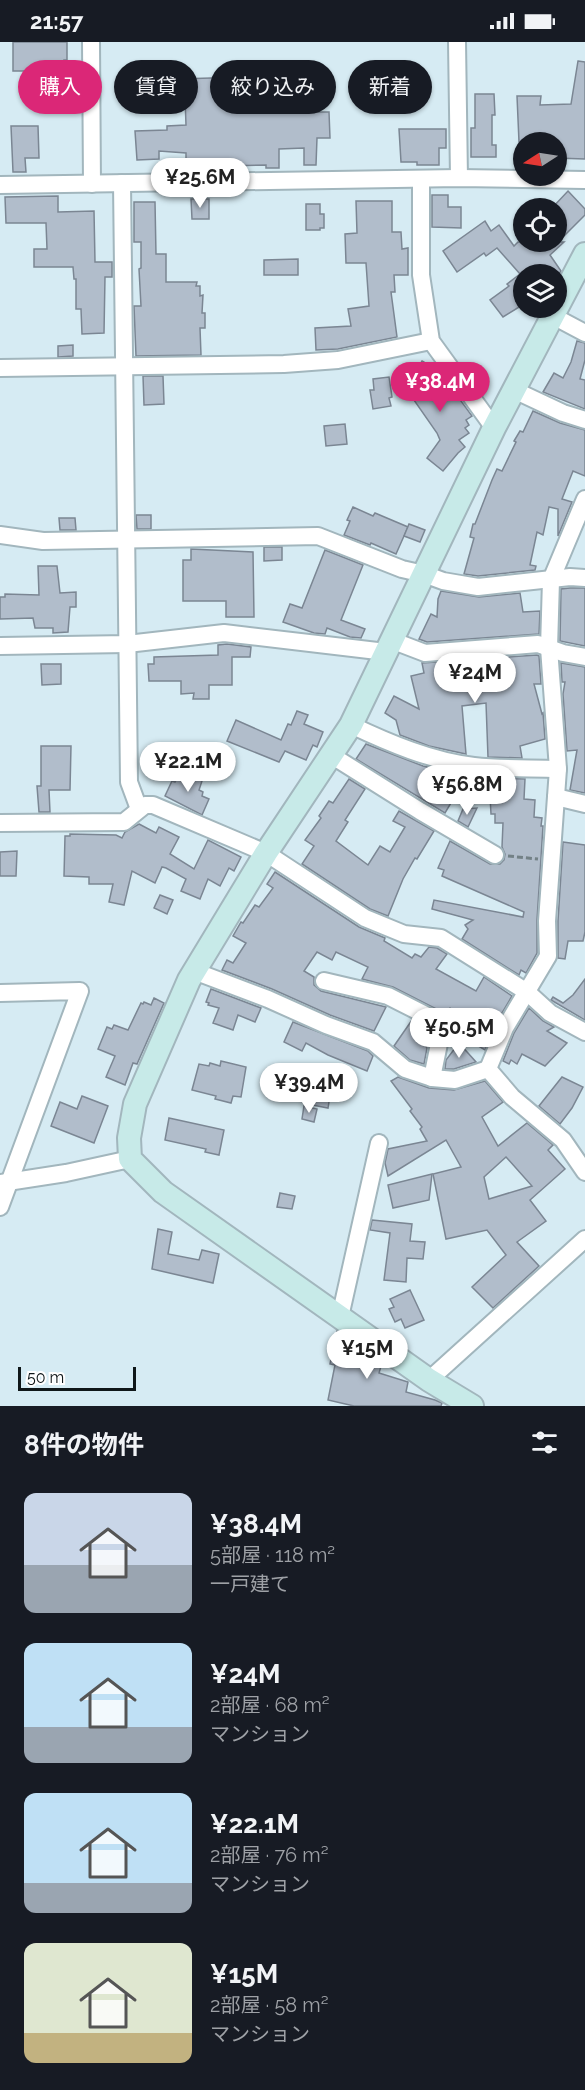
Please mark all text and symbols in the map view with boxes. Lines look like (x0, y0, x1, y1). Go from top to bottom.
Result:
text: 21:57 (30, 8, 83, 34)
chip: 購入 (18, 60, 102, 114)
chip: 賃貸 (114, 60, 198, 114)
chip: 絞り込み (210, 60, 336, 114)
chip: 新着 (348, 60, 432, 114)
north arrow (513, 132, 567, 186)
map controls (513, 132, 567, 318)
pin: ¥25.6M (151, 158, 249, 209)
text: ¥25.6M (165, 165, 235, 189)
button: locate (513, 198, 567, 252)
button: layers (513, 264, 567, 318)
pin: ¥38.4M (391, 362, 489, 413)
text: ¥38.4M (405, 369, 475, 393)
pin: ¥24M (439, 653, 511, 704)
text: ¥24M (448, 660, 502, 684)
pin: ¥22.1M (139, 742, 237, 793)
text: ¥22.1M (154, 749, 222, 773)
pin: ¥56.8M (418, 765, 516, 816)
text: ¥56.8M (431, 772, 503, 796)
pin: ¥50.5M (410, 1008, 508, 1059)
text: ¥50.5M (424, 1015, 494, 1039)
pin: ¥39.4M (260, 1063, 358, 1114)
text: ¥39.4M (274, 1070, 344, 1094)
pin: ¥15M (331, 1329, 403, 1380)
text: ¥15M (341, 1336, 393, 1360)
scale bar (18, 1364, 136, 1392)
text: 50 m (27, 1368, 64, 1387)
icon: filters (528, 1426, 561, 1459)
text: 8件の物件 (24, 1430, 144, 1460)
text: ¥38.4M (210, 1509, 302, 1539)
icon: home (72, 1517, 144, 1589)
text: 5部屋 · 118 m² (210, 1543, 335, 1567)
text: 一戸建て (210, 1572, 290, 1596)
text: ¥24M (210, 1659, 281, 1689)
icon: home (72, 1667, 144, 1739)
text: 2部屋 · 68 m² (210, 1693, 330, 1717)
text: マンション (210, 1722, 310, 1746)
text: ¥22.1M (210, 1809, 299, 1839)
icon: home (72, 1817, 144, 1889)
text: 2部屋 · 76 m² (210, 1843, 328, 1867)
text: マンション (210, 1872, 310, 1896)
text: ¥15M (210, 1959, 278, 1989)
icon: home (72, 1967, 144, 2039)
text: 2部屋 · 58 m² (210, 1993, 328, 2017)
text: マンション (210, 2022, 310, 2046)

